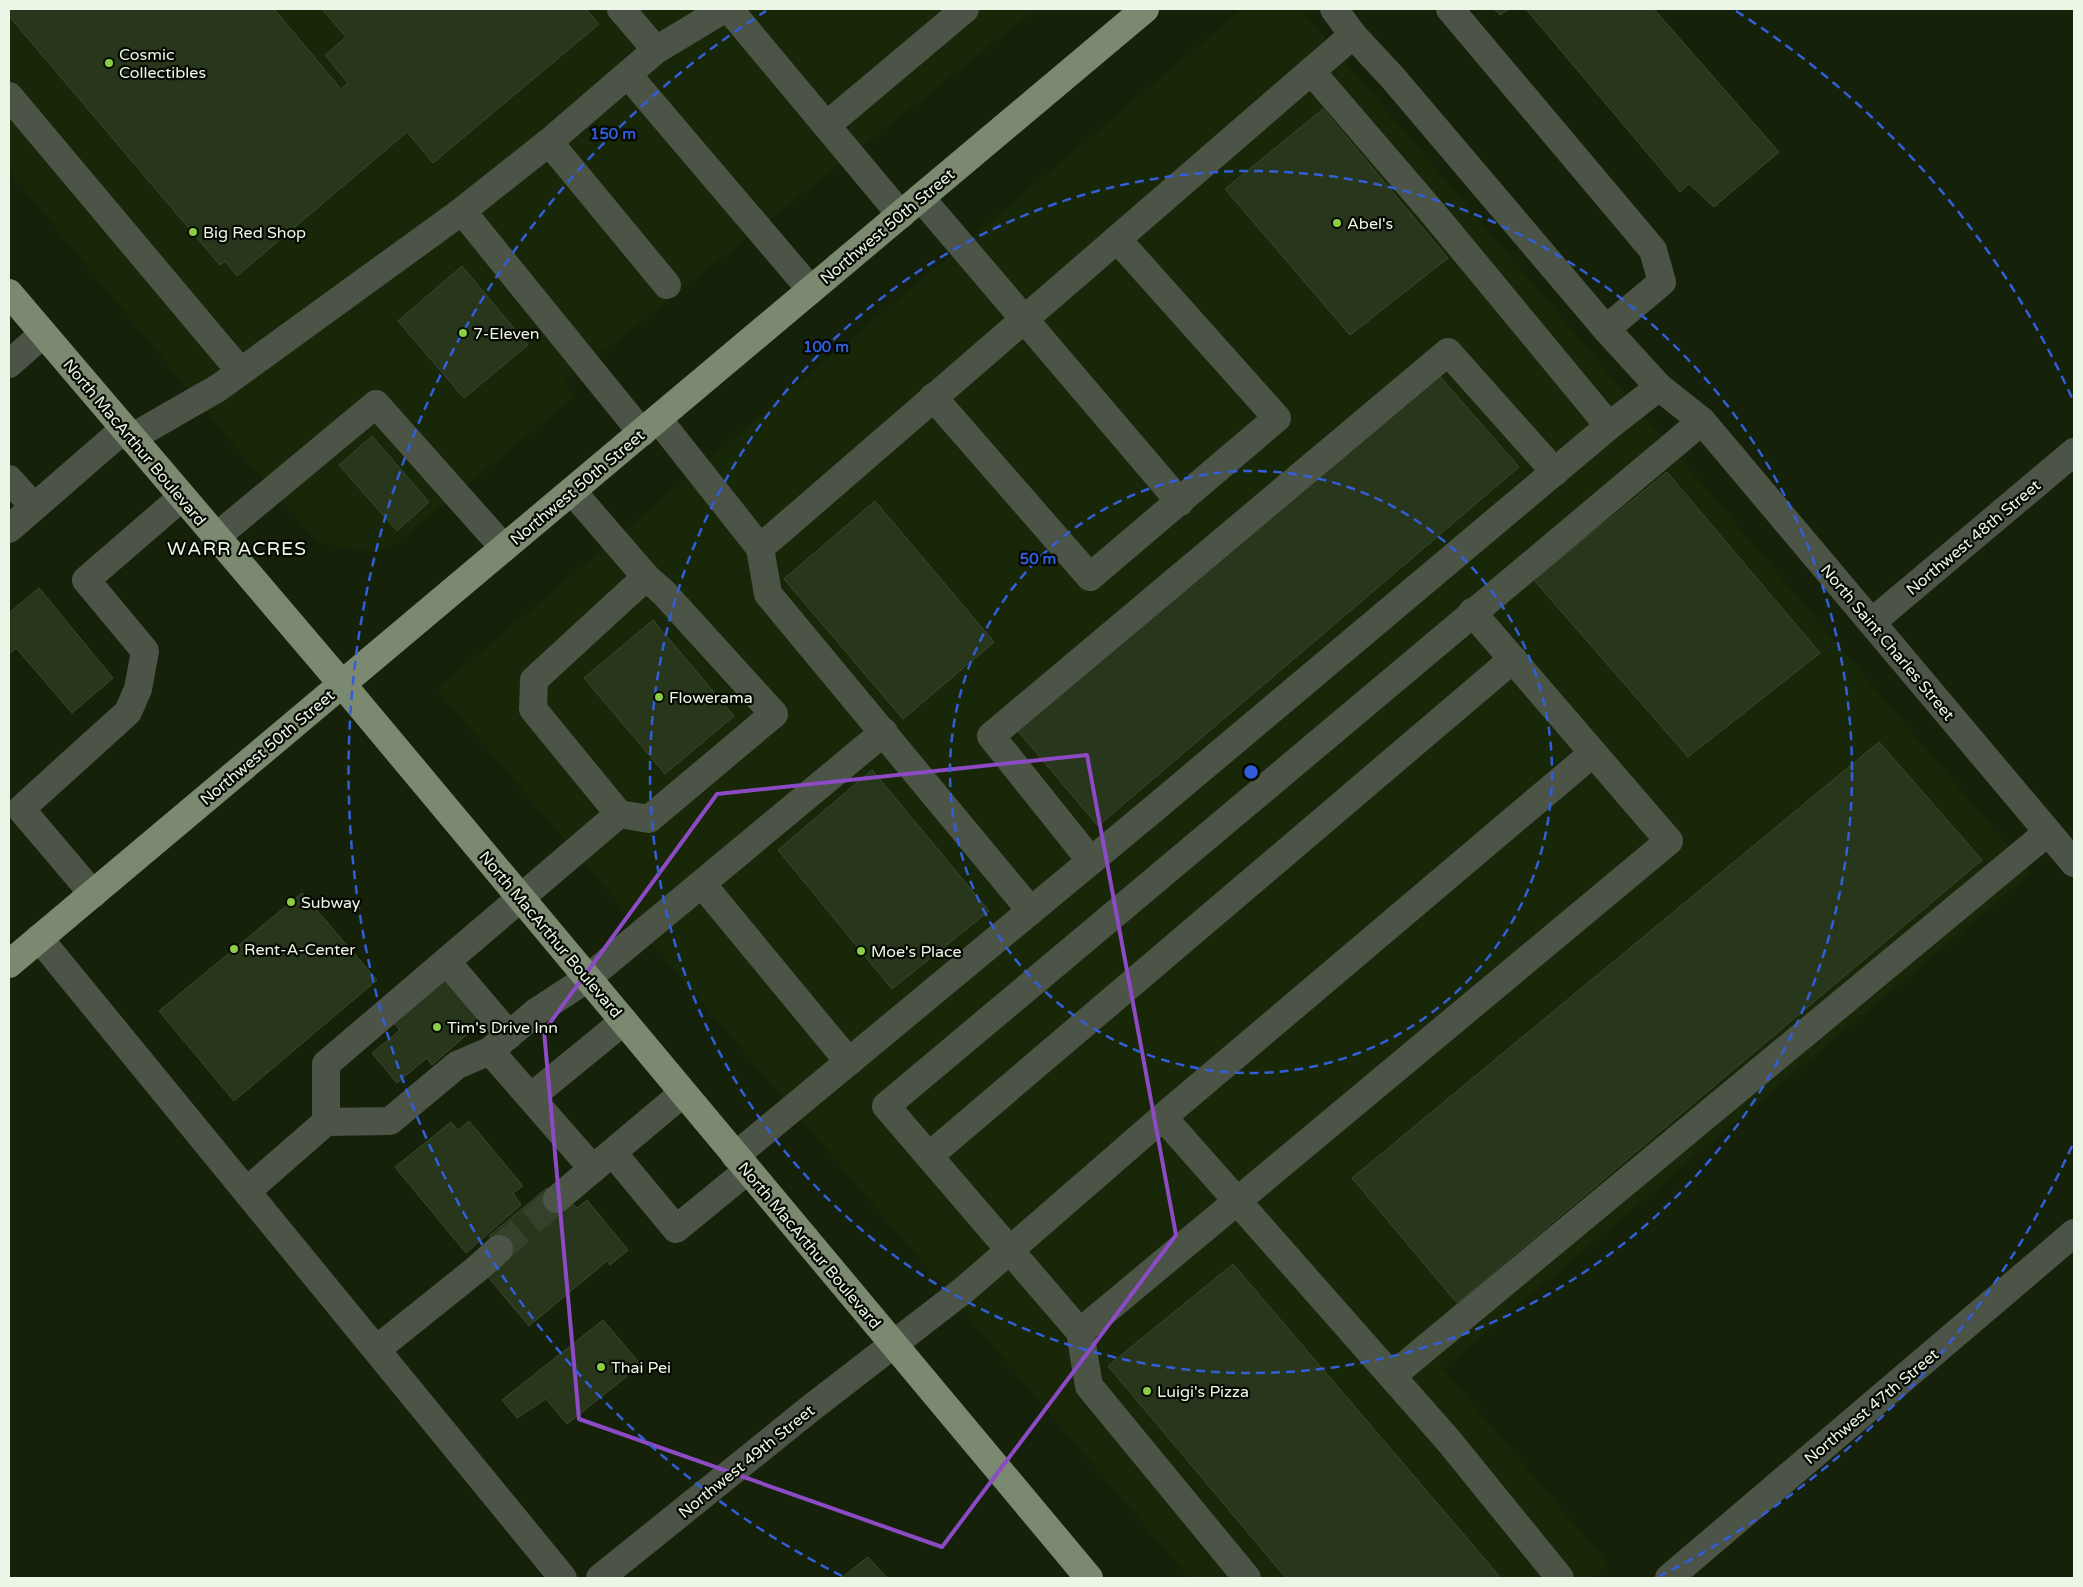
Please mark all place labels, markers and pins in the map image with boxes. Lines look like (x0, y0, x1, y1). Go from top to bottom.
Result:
place label: Cosmic Collectibles (119, 45, 206, 83)
marker: Cosmic Collectibles (103, 57, 115, 69)
place label: Abel's (1347, 214, 1393, 234)
marker: Abel's (1331, 217, 1343, 229)
place label: Big Red Shop (203, 223, 306, 243)
marker: Big Red Shop (187, 226, 199, 238)
place label: 7-Eleven (473, 324, 540, 344)
marker: 7-Eleven (457, 327, 469, 339)
place label: Flowerama (669, 688, 753, 708)
marker: Flowerama (653, 691, 665, 703)
centre of rings (1242, 763, 1260, 781)
place label: Subway (301, 893, 361, 913)
marker: Subway (285, 896, 297, 908)
place label: Rent-A-Center (244, 940, 356, 960)
place label: Moe's Place (871, 942, 962, 962)
marker: Rent-A-Center (228, 943, 240, 955)
marker: Moe's Place (855, 945, 867, 957)
place label: Tim's Drive Inn (447, 1018, 558, 1038)
marker: Tim's Drive Inn (431, 1021, 443, 1033)
place label: Thai Pei (611, 1358, 671, 1378)
marker: Thai Pei (595, 1361, 607, 1373)
place label: Luigi's Pizza (1157, 1382, 1249, 1402)
marker: Luigi's Pizza (1141, 1385, 1153, 1397)

